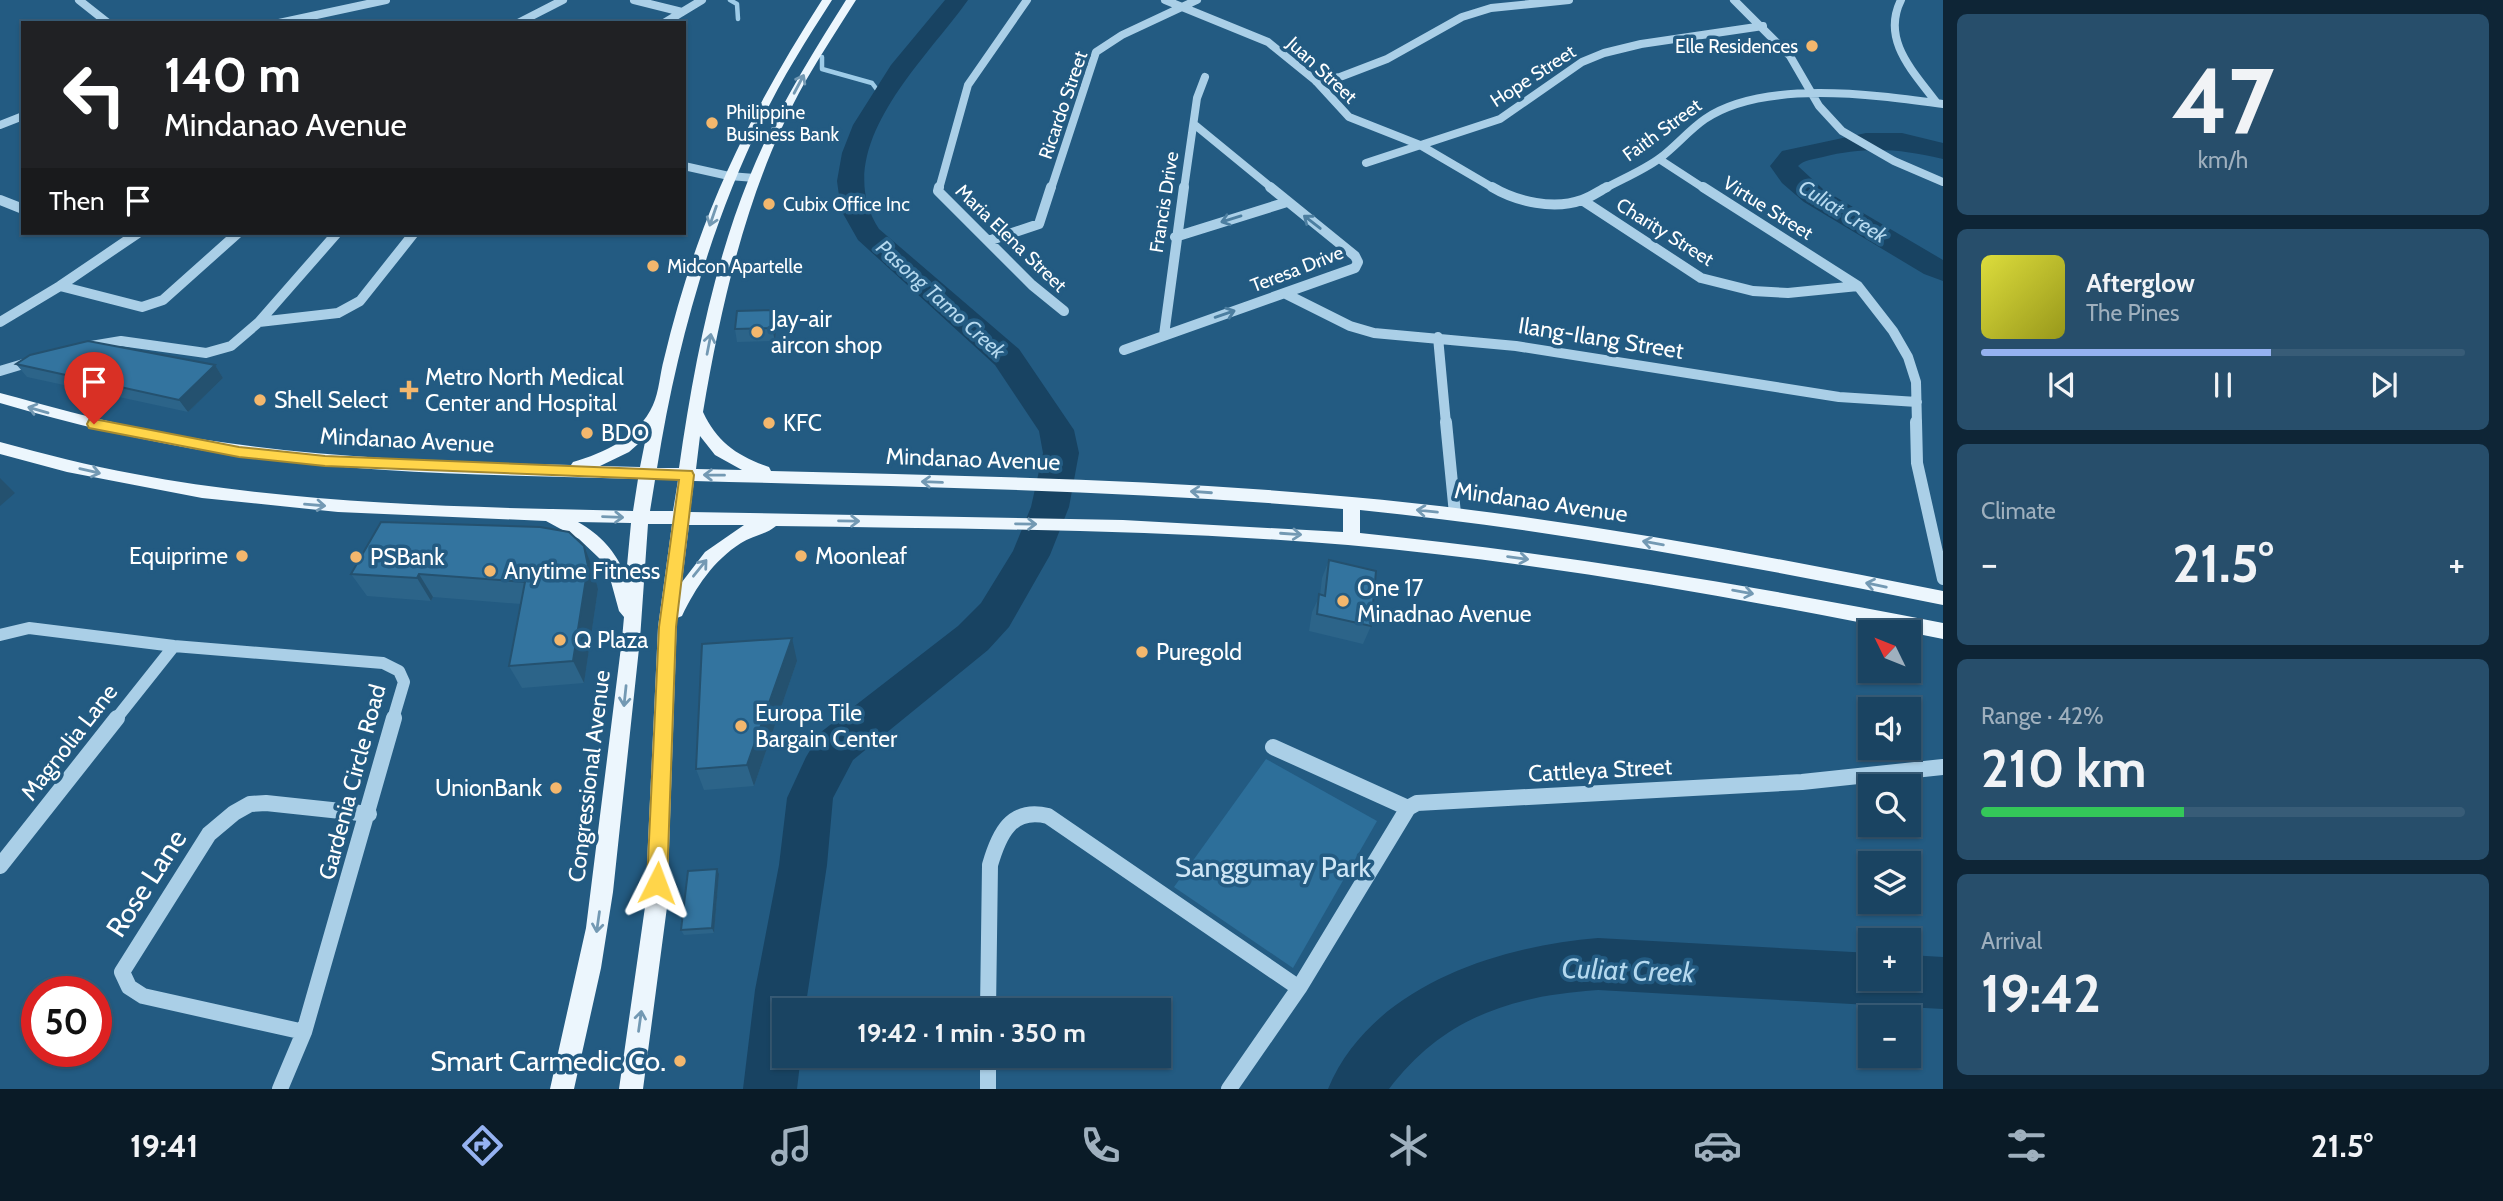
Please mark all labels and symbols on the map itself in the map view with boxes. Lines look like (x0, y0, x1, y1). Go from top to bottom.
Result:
street label: Juan Street (1281, 31, 1362, 109)
place label: Elle Residences (1675, 35, 1798, 58)
marker: Elle Residences (1804, 38, 1820, 54)
street label: Hope Street (1486, 40, 1580, 112)
street label: Ricardo Street (1034, 47, 1092, 162)
one-way arrow (793, 74, 807, 94)
street label: Faith Street (1618, 93, 1706, 166)
place label: Philippine Business Bank (726, 101, 840, 146)
marker: Philippine Business Bank (704, 115, 720, 131)
street label: Francis Drive (1145, 150, 1183, 254)
street label: Virtue Street (1719, 171, 1818, 245)
water label: Culiat Creek (1794, 174, 1893, 249)
street label: Maria Elena Street (951, 179, 1072, 297)
place label: Cubix Office Inc (783, 193, 910, 216)
street label: Charity Street (1612, 193, 1718, 271)
marker: Cubix Office Inc (761, 196, 777, 212)
one-way arrow (706, 204, 718, 226)
one-way arrow (1220, 214, 1242, 227)
one-way arrow (1304, 214, 1322, 229)
water label: Pasong Tamo Creek (871, 234, 1011, 364)
street label: Teresa Drive (1247, 241, 1347, 297)
place label: Midcon Apartelle (667, 255, 803, 278)
marker: Midcon Apartelle (645, 258, 661, 274)
place label: Jay-air aircon shop (770, 305, 882, 359)
one-way arrow (1214, 307, 1236, 319)
street label: Ilang-Ilang Street (1516, 311, 1686, 365)
marker: Jay-air aircon shop (749, 324, 765, 340)
one-way arrow (702, 333, 716, 356)
pin (64, 352, 124, 424)
place label: Metro North Medical Center and Hospital (425, 363, 624, 417)
marker: Metro North Medical Center and Hospital (399, 380, 419, 400)
place label: Shell Select (274, 386, 388, 414)
marker: Shell Select (252, 392, 268, 408)
one-way arrow (27, 402, 49, 415)
place label: KFC (783, 409, 822, 437)
marker: KFC (761, 415, 777, 431)
place label: BDO (601, 419, 649, 447)
street label: Mindanao Avenue (319, 421, 495, 459)
marker: BDO (579, 425, 595, 441)
street label: Mindanao Avenue (885, 442, 1061, 476)
one-way arrow (78, 465, 101, 478)
one-way arrow (703, 469, 726, 482)
one-way arrow (921, 475, 944, 488)
street label: Mindanao Avenue (1453, 476, 1630, 528)
one-way arrow (1189, 485, 1212, 498)
one-way arrow (303, 499, 325, 512)
one-way arrow (1416, 505, 1439, 518)
one-way arrow (601, 510, 624, 524)
one-way arrow (837, 515, 860, 528)
one-way arrow (1015, 517, 1038, 531)
one-way arrow (1280, 528, 1302, 541)
one-way arrow (1642, 536, 1664, 549)
place label: Equiprime (129, 542, 228, 570)
place label: Moonleaf (815, 542, 908, 570)
place label: PSBank (370, 543, 445, 571)
marker: Equiprime (234, 548, 250, 564)
marker: Moonleaf (793, 548, 809, 564)
marker: PSBank (348, 549, 364, 565)
one-way arrow (1506, 551, 1529, 564)
place label: Anytime Fitness (504, 557, 660, 585)
one-way arrow (692, 559, 708, 577)
marker: Anytime Fitness (482, 563, 498, 579)
place label: One 17 Minadnao Avenue (1357, 574, 1532, 628)
one-way arrow (1865, 577, 1888, 591)
one-way arrow (1731, 586, 1754, 599)
marker: One 17 Minadnao Avenue (1335, 593, 1351, 609)
north arrow (1858, 620, 1922, 682)
place label: Q Plaza (574, 626, 648, 654)
marker: Q Plaza (552, 632, 568, 648)
place label: Puregold (1156, 638, 1242, 666)
marker: Puregold (1134, 644, 1150, 660)
street label: Congressional Avenue (562, 668, 616, 884)
street label: Magnolia Lane (15, 678, 123, 806)
street label: Gardenia Circle Road (312, 681, 392, 883)
one-way arrow (618, 684, 631, 707)
place label: Europa Tile Bargain Center (755, 699, 898, 753)
marker: Europa Tile Bargain Center (733, 718, 749, 734)
street label: Cattleya Street (1527, 752, 1673, 788)
place label: UnionBank (435, 774, 543, 802)
marker: UnionBank (548, 780, 564, 796)
street label: Rose Lane (99, 823, 193, 943)
position arrow (620, 846, 694, 920)
park label: Sanggumay Park (1175, 850, 1372, 884)
one-way arrow (591, 910, 604, 932)
water label: Culiat Creek (1561, 951, 1696, 989)
speed limit sign: 50 (21, 976, 112, 1067)
one-way arrow (634, 1011, 647, 1033)
place label: Smart Carmedic Co. (430, 1044, 666, 1078)
marker: Smart Carmedic Co. (672, 1053, 688, 1069)

